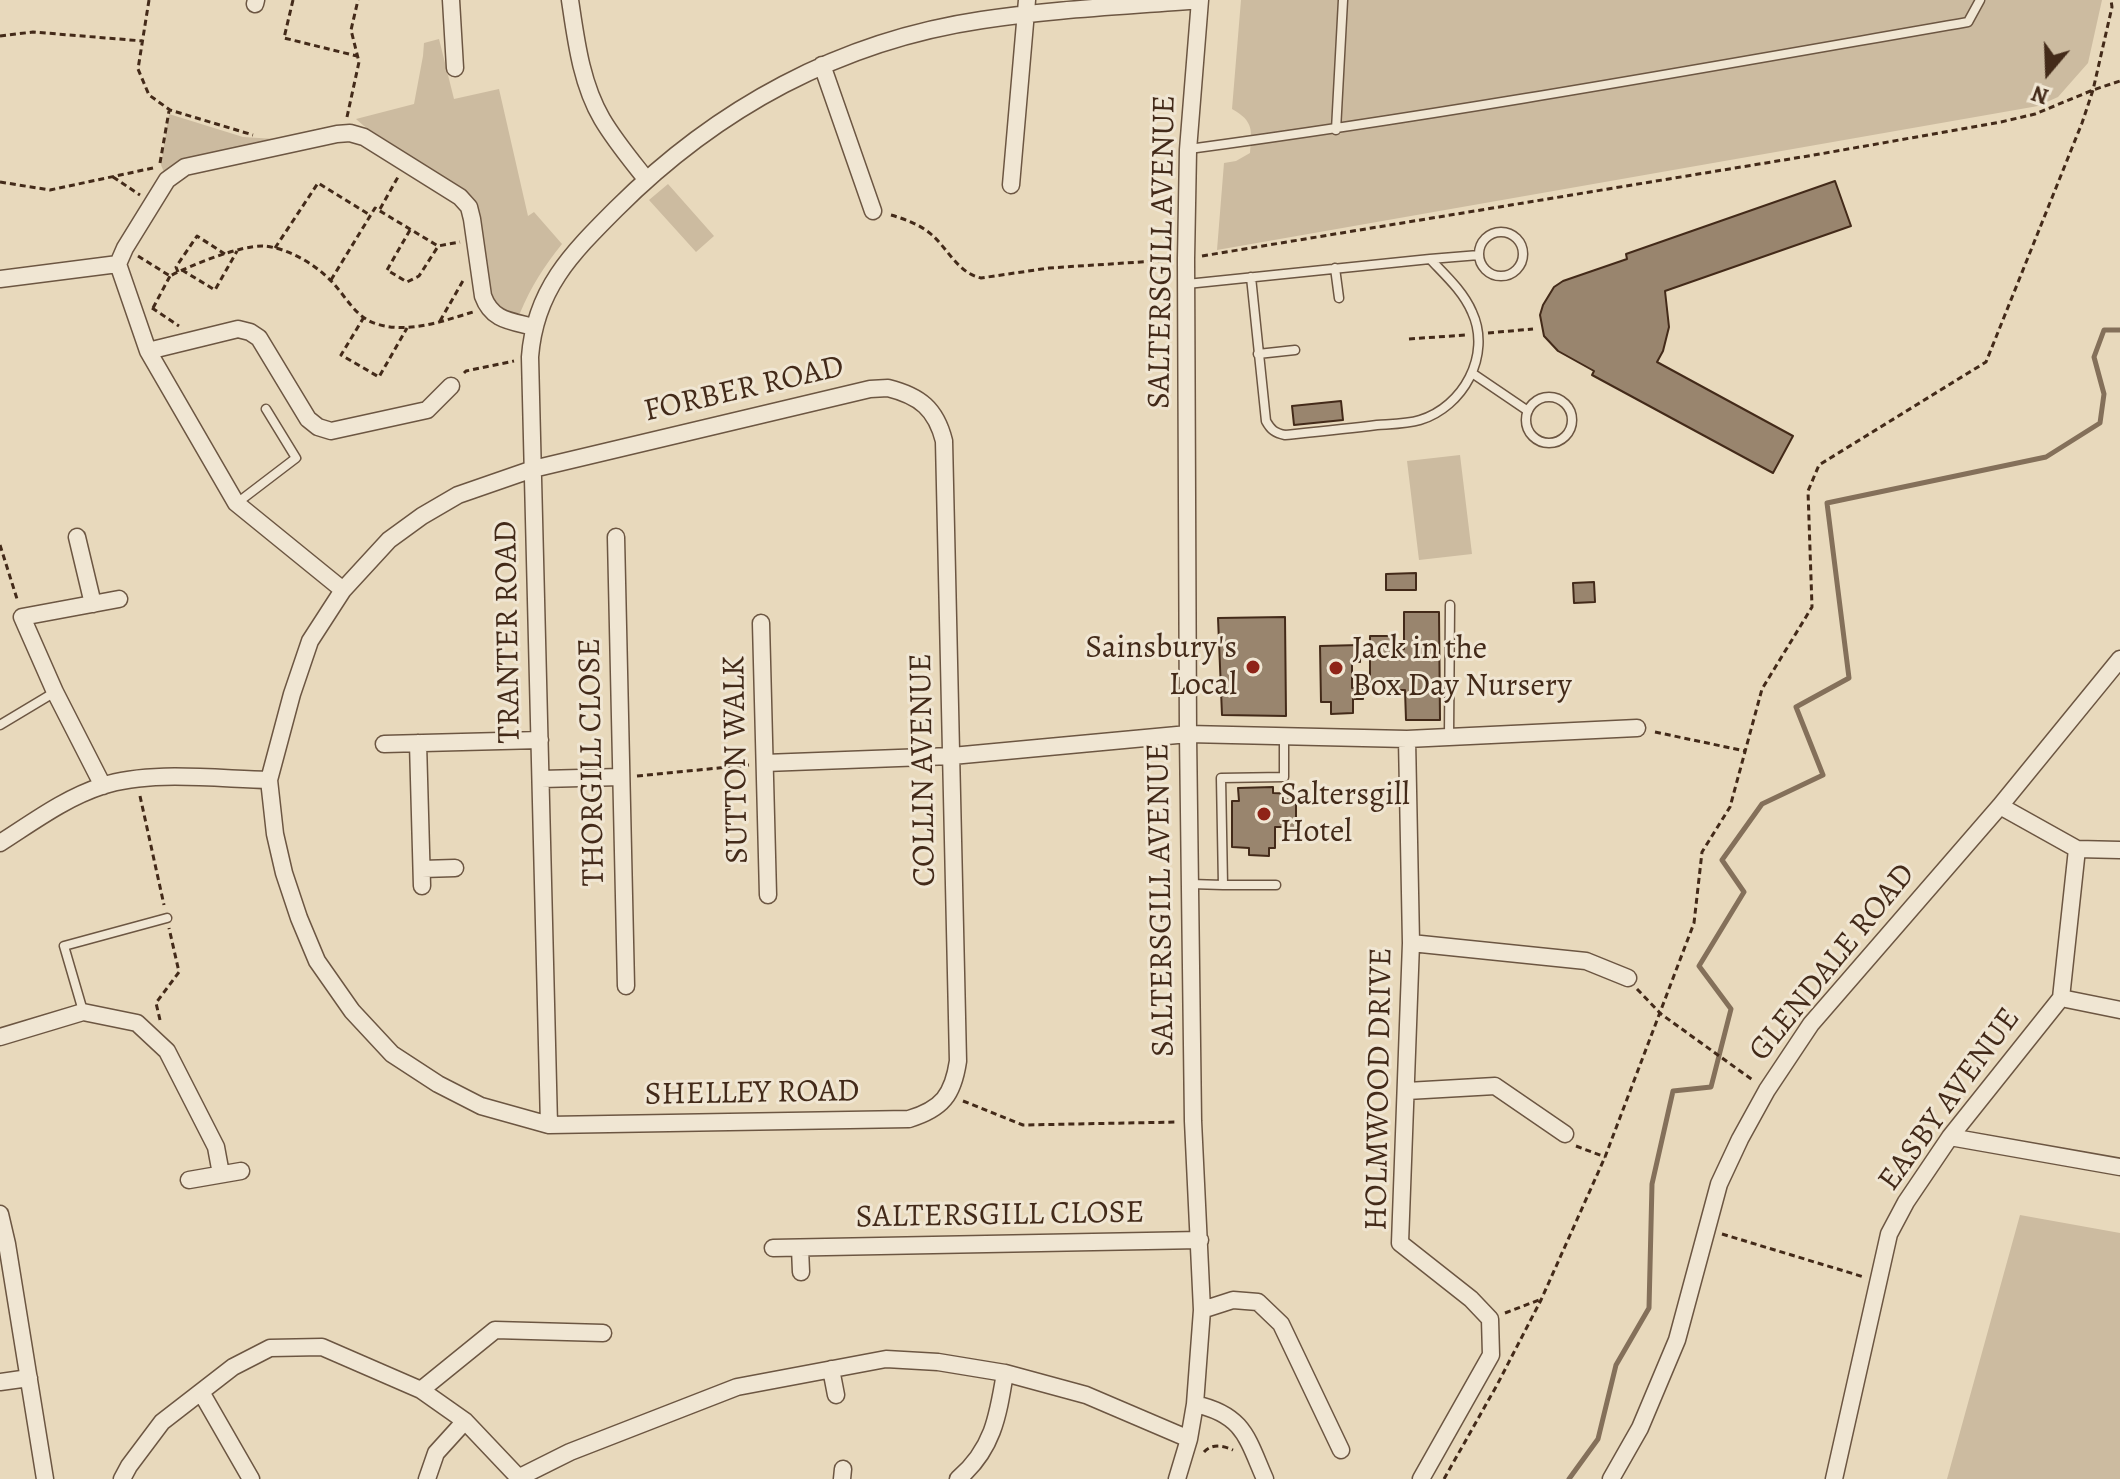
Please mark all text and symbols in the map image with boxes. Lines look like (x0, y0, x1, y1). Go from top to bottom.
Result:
north arrow (2008, 32, 2088, 112)
text: N (2028, 78, 2053, 111)
street label: SALTERSGILL AVENUE (1141, 95, 1185, 409)
street label: FORBER ROAD (640, 348, 848, 432)
street label: TRANTER ROAD (488, 520, 530, 744)
place label: Sainsbury's Local (1085, 630, 1237, 705)
place label: Jack in the Box Day Nursery (1352, 631, 1572, 706)
street label: THORGILL CLOSE (572, 638, 614, 886)
street label: COLLIN AVENUE (903, 653, 945, 887)
street label: SUTTON WALK (716, 656, 758, 864)
marker: Sainsbury's Local (1244, 658, 1262, 676)
marker: Jack in the Box Day Nursery (1327, 659, 1345, 677)
street label: SALTERSGILL AVENUE (1140, 743, 1184, 1057)
place label: Saltersgill Hotel (1280, 777, 1410, 852)
marker: Saltersgill Hotel (1255, 805, 1273, 823)
street label: GLENDALE ROAD (1742, 857, 1924, 1069)
street label: HOLMWOOD DRIVE (1358, 947, 1402, 1231)
street label: EASBY AVENUE (1871, 1001, 2029, 1199)
street label: SHELLEY ROAD (644, 1073, 860, 1115)
street label: SALTERSGILL CLOSE (855, 1194, 1145, 1238)

